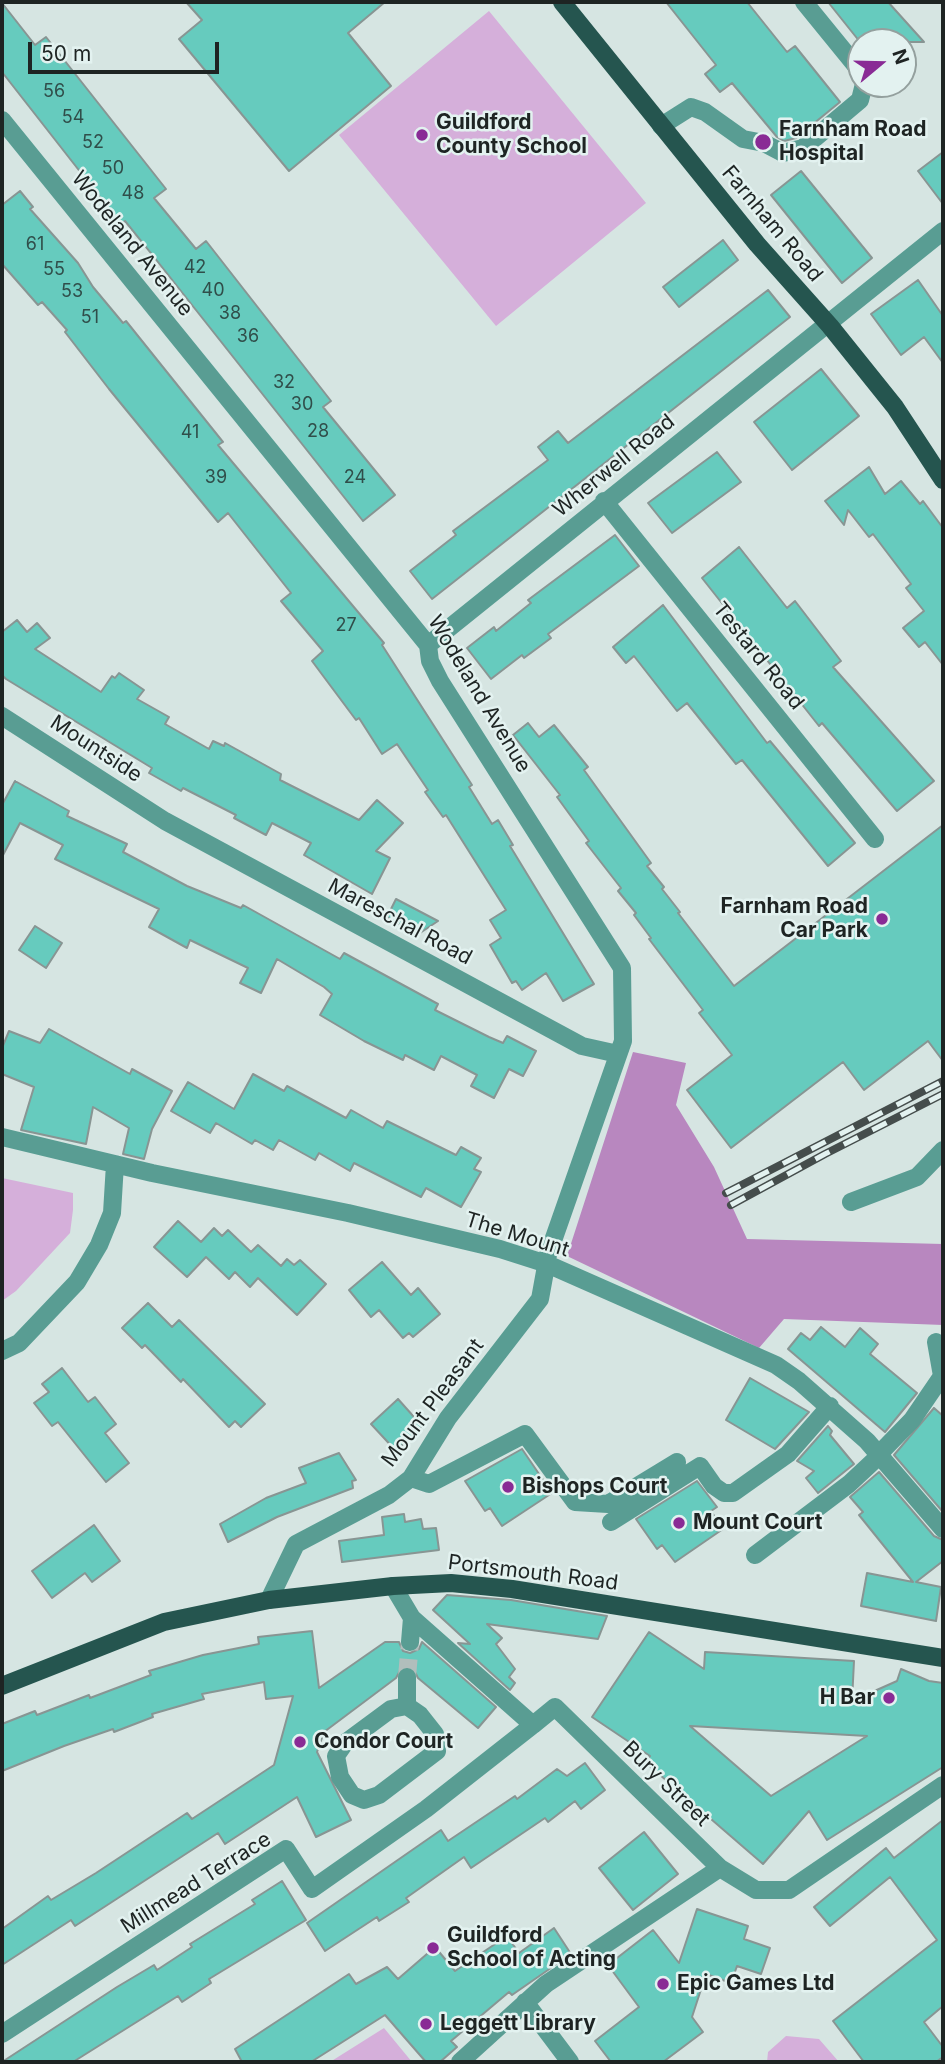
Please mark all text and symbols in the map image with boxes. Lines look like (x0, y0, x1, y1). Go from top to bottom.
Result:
scale bar (32, 28, 222, 72)
north arrow (847, 28, 917, 98)
text: 50 m (41, 41, 91, 66)
text: N (887, 46, 914, 67)
house number: 56 (43, 81, 65, 103)
house number: 54 (62, 107, 84, 129)
place label: Guildford County School (436, 110, 587, 160)
place label: Farnham Road Hospital (779, 117, 926, 167)
marker: Guildford County School (414, 127, 430, 143)
house number: 52 (82, 132, 104, 154)
marker: Farnham Road Hospital (753, 132, 773, 152)
house number: 50 (102, 158, 124, 180)
street label: Farnham Road (716, 161, 828, 287)
street label: Wodeland Avenue (66, 166, 198, 322)
house number: 48 (122, 183, 144, 205)
house number: 61 (26, 234, 44, 256)
house number: 42 (184, 257, 206, 279)
house number: 55 (43, 259, 65, 281)
house number: 40 (202, 280, 224, 302)
house number: 53 (61, 281, 83, 303)
house number: 38 (219, 303, 241, 325)
house number: 51 (81, 307, 99, 329)
house number: 36 (237, 326, 259, 348)
house number: 32 (273, 372, 295, 394)
house number: 30 (291, 394, 313, 416)
street label: Wherwell Road (548, 409, 680, 523)
house number: 28 (307, 421, 329, 443)
house number: 41 (181, 422, 199, 444)
house number: 39 (205, 467, 227, 489)
house number: 24 (344, 467, 366, 489)
street label: Testard Road (707, 597, 809, 715)
street label: Wodeland Avenue (422, 611, 536, 777)
house number: 27 (335, 615, 357, 637)
street label: Mountside (45, 710, 147, 788)
street label: Mareschal Road (324, 873, 476, 971)
place label: Farnham Road Car Park (721, 894, 868, 944)
marker: Farnham Road Car Park (874, 911, 890, 927)
street label: The Mount (462, 1207, 572, 1263)
street label: Mount Pleasant (377, 1334, 489, 1472)
place label: Bishops Court (522, 1474, 667, 1500)
marker: Bishops Court (500, 1479, 516, 1495)
place label: Mount Court (693, 1510, 822, 1536)
marker: Mount Court (671, 1515, 687, 1531)
street label: Portsmouth Road (447, 1550, 619, 1596)
place label: H Bar (820, 1685, 875, 1711)
marker: H Bar (881, 1690, 897, 1706)
place label: Condor Court (314, 1729, 453, 1755)
marker: Condor Court (292, 1734, 308, 1750)
street label: Bury Street (617, 1736, 715, 1832)
street label: Millmead Terrace (116, 1827, 276, 1939)
place label: Guildford School of Acting (447, 1923, 616, 1973)
marker: Guildford School of Acting (425, 1940, 441, 1956)
place label: Epic Games Ltd (677, 1971, 834, 1997)
marker: Epic Games Ltd (655, 1976, 671, 1992)
place label: Leggett Library (440, 2011, 596, 2037)
marker: Leggett Library (418, 2016, 434, 2032)

